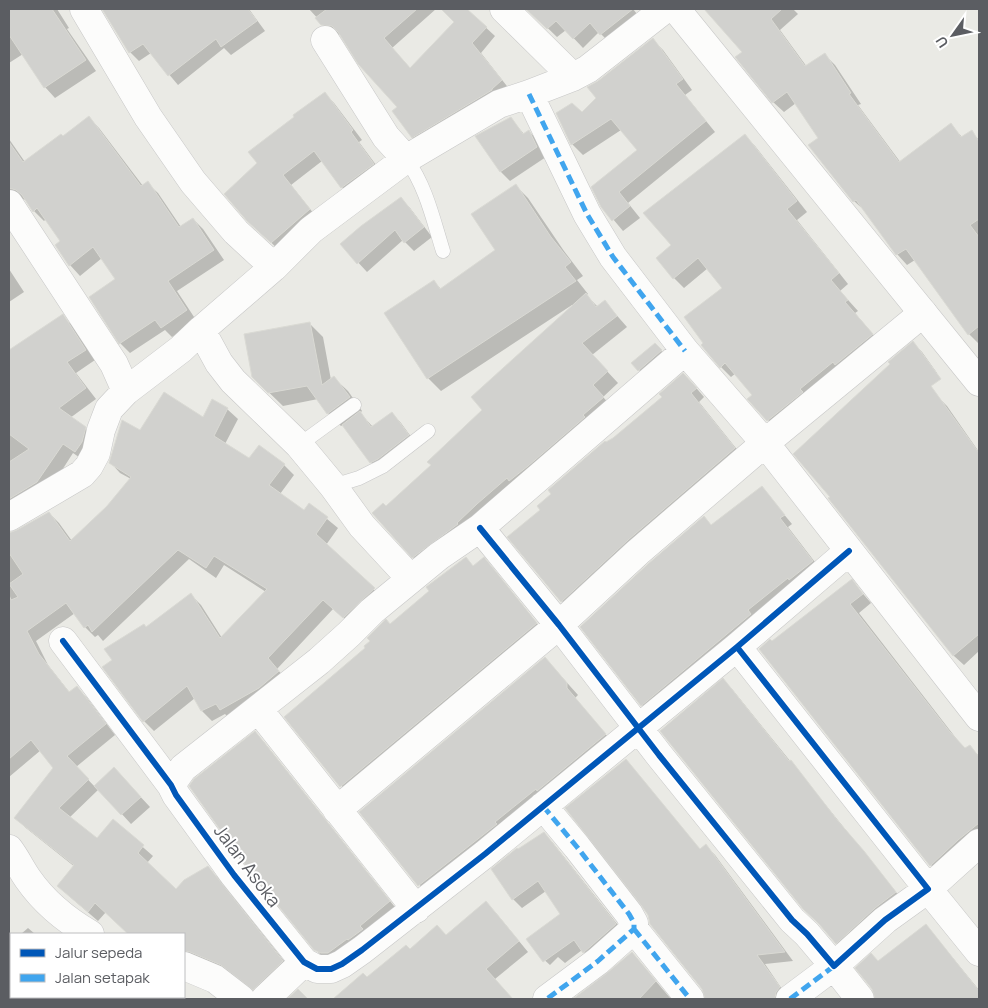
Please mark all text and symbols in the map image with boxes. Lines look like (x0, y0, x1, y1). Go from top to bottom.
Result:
north arrow (928, 10, 978, 60)
text: U (931, 33, 952, 52)
street label: Jalan Asoka (209, 819, 287, 911)
legend (10, 933, 185, 998)
text: Jalur sepeda (55, 942, 142, 963)
text: Jalan setapak (55, 967, 150, 988)

